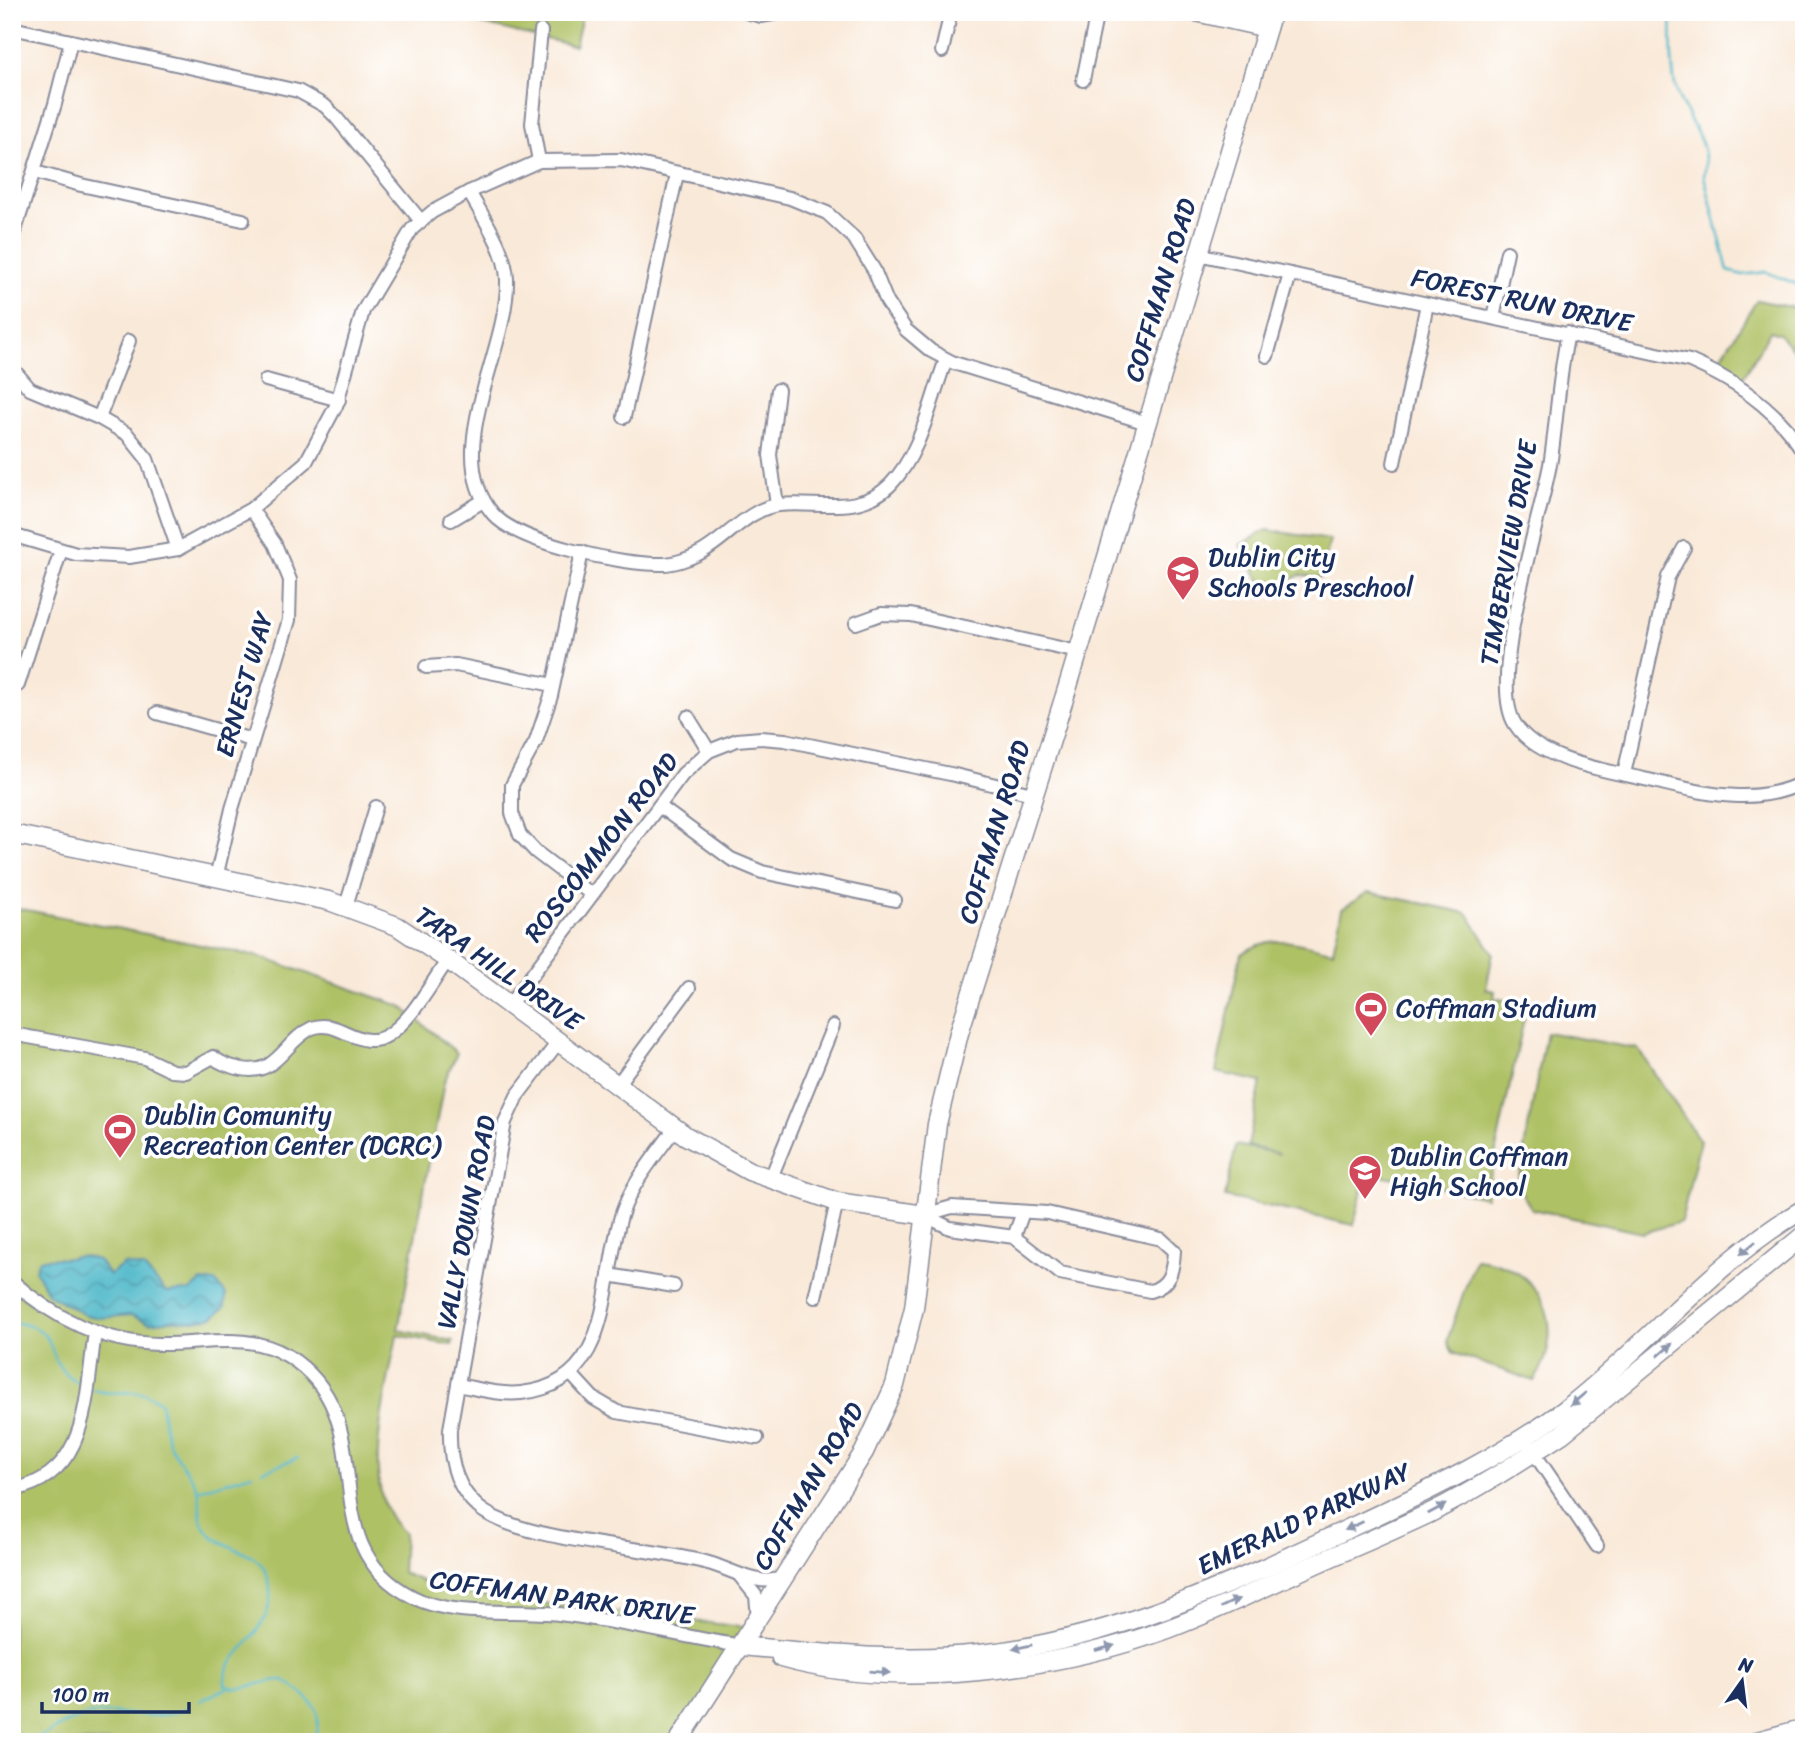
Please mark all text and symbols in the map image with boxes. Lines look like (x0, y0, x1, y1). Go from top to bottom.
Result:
street label: COFFMAN ROAD (1110, 192, 1210, 387)
street label: FOREST RUN DRIVE (1407, 254, 1638, 346)
street label: TIMBERVIEW DRIVE (1466, 435, 1551, 670)
place label: Dublin City Schools Preschool (1208, 534, 1414, 610)
school or university icon: Dublin City Schools Preschool (1164, 553, 1202, 602)
street label: ERNEST WAY (201, 605, 287, 762)
street label: COFFMAN ROAD (944, 734, 1044, 929)
street label: ROSCOMMON ROAD (512, 741, 691, 952)
street label: TARA HILL DRIVE (405, 893, 594, 1044)
place label: Coffman Stadium (1396, 985, 1597, 1031)
sports icon: Coffman Stadium (1352, 989, 1390, 1038)
place label: Dublin Comunity Recreation Center (DCRC) (144, 1092, 443, 1168)
sports icon: Dublin Comunity Recreation Center (DCRC) (101, 1111, 139, 1160)
street label: VALLY DOWN ROAD (423, 1111, 509, 1333)
place label: Dublin Coffman High School (1390, 1133, 1568, 1209)
school or university icon: Dublin Coffman High School (1346, 1152, 1384, 1201)
one-way arrow (1739, 1240, 1757, 1256)
one-way arrow (1656, 1343, 1673, 1358)
one-way arrow (1569, 1391, 1587, 1406)
street label: COFFMAN ROAD (739, 1393, 877, 1579)
street label: EMERALD PARKWAY (1189, 1448, 1420, 1588)
one-way arrow (1427, 1503, 1447, 1514)
one-way arrow (1344, 1520, 1364, 1532)
street label: COFFMAN PARK DRIVE (427, 1556, 699, 1639)
one-way arrow (1220, 1597, 1240, 1609)
one-way arrow (1011, 1642, 1033, 1653)
one-way arrow (1095, 1643, 1116, 1653)
north arrow (1708, 1646, 1778, 1716)
text: N (1735, 1647, 1757, 1683)
one-way arrow (869, 1667, 891, 1678)
scale bar (42, 1670, 189, 1714)
text: 100 m (52, 1676, 109, 1714)

